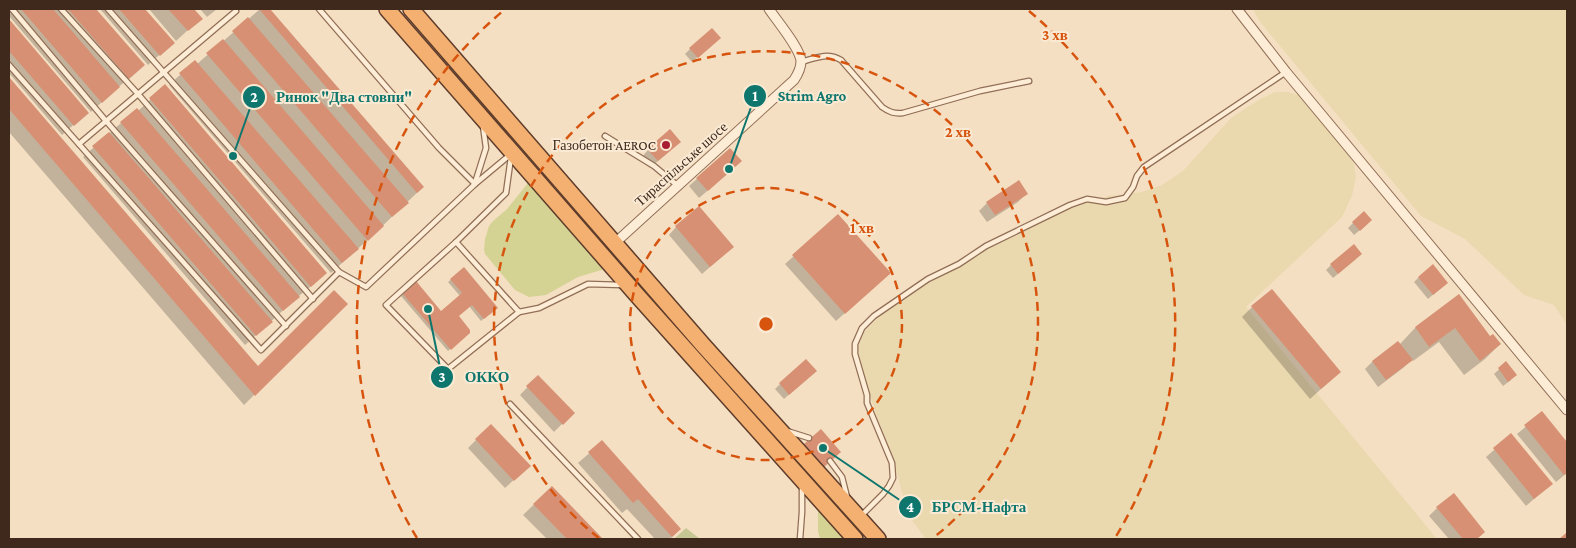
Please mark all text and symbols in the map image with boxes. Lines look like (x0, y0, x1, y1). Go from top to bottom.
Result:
text: 3 хв (1042, 27, 1068, 43)
callout: Strim Agro (743, 81, 857, 111)
callout: Ринок "Два стовпи" (241, 82, 422, 112)
text: 1 (752, 88, 758, 104)
text: Strim Agro (778, 88, 847, 104)
text: 2 (250, 89, 258, 105)
text: Ринок "Два стовпи" (276, 89, 412, 105)
street label: Тираспільське шосе (632, 118, 730, 210)
text: 2 хв (945, 124, 971, 140)
place label: Газобетон AEROC (553, 137, 656, 153)
marker: Газобетон AEROC (660, 139, 672, 151)
text: 1 хв (850, 220, 874, 236)
centre of rings (757, 315, 775, 333)
callout: ОККО (430, 362, 519, 392)
text: 3 (438, 369, 446, 385)
text: ОККО (465, 369, 509, 385)
callout: БРСМ-Нафта (897, 492, 1037, 522)
text: 4 (906, 499, 914, 515)
text: БРСМ-Нафта (932, 499, 1027, 515)

